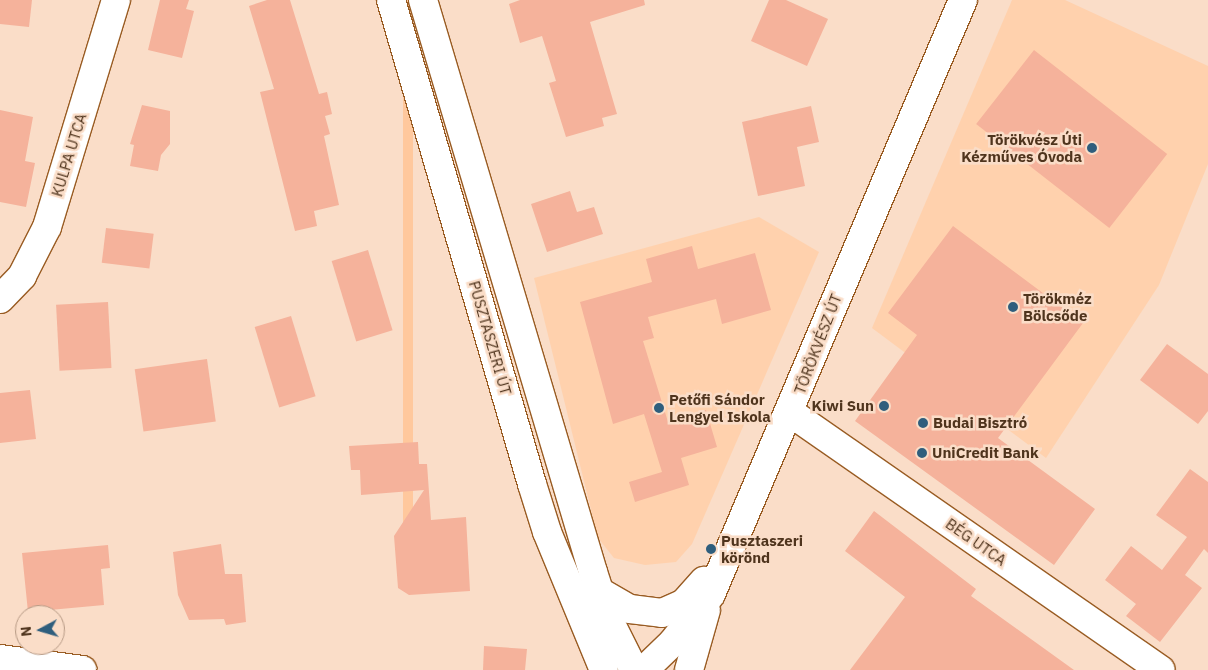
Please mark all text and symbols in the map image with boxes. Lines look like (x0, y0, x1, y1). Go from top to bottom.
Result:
street label: KULPA UTCA (48, 111, 90, 199)
place label: Törökvész Úti Kézműves Óvoda (961, 130, 1082, 165)
marker: Törökvész Úti Kézműves Óvoda (1086, 142, 1098, 154)
street label: PUSZTASZERI ÚT (465, 279, 515, 397)
place label: Törökméz Bölcsőde (1023, 289, 1092, 324)
street label: TÖRÖKVÉSZ ÚT (791, 291, 845, 397)
marker: Törökméz Bölcsőde (1007, 301, 1019, 313)
place label: Petőfi Sándor Lengyel Iskola (669, 390, 771, 425)
place label: Kiwi Sun (812, 397, 874, 415)
marker: Kiwi Sun (878, 400, 890, 412)
marker: Petőfi Sándor Lengyel Iskola (653, 402, 665, 414)
place label: Budai Bisztró (933, 414, 1027, 432)
marker: Budai Bisztró (917, 417, 929, 429)
place label: UniCredit Bank (932, 444, 1039, 462)
marker: UniCredit Bank (916, 447, 928, 459)
street label: BÉG UTCA (942, 515, 1010, 569)
place label: Pusztaszeri körönd (721, 531, 803, 566)
marker: Pusztaszeri körönd (705, 543, 717, 555)
north arrow (15, 605, 65, 655)
text: N (17, 625, 36, 637)

